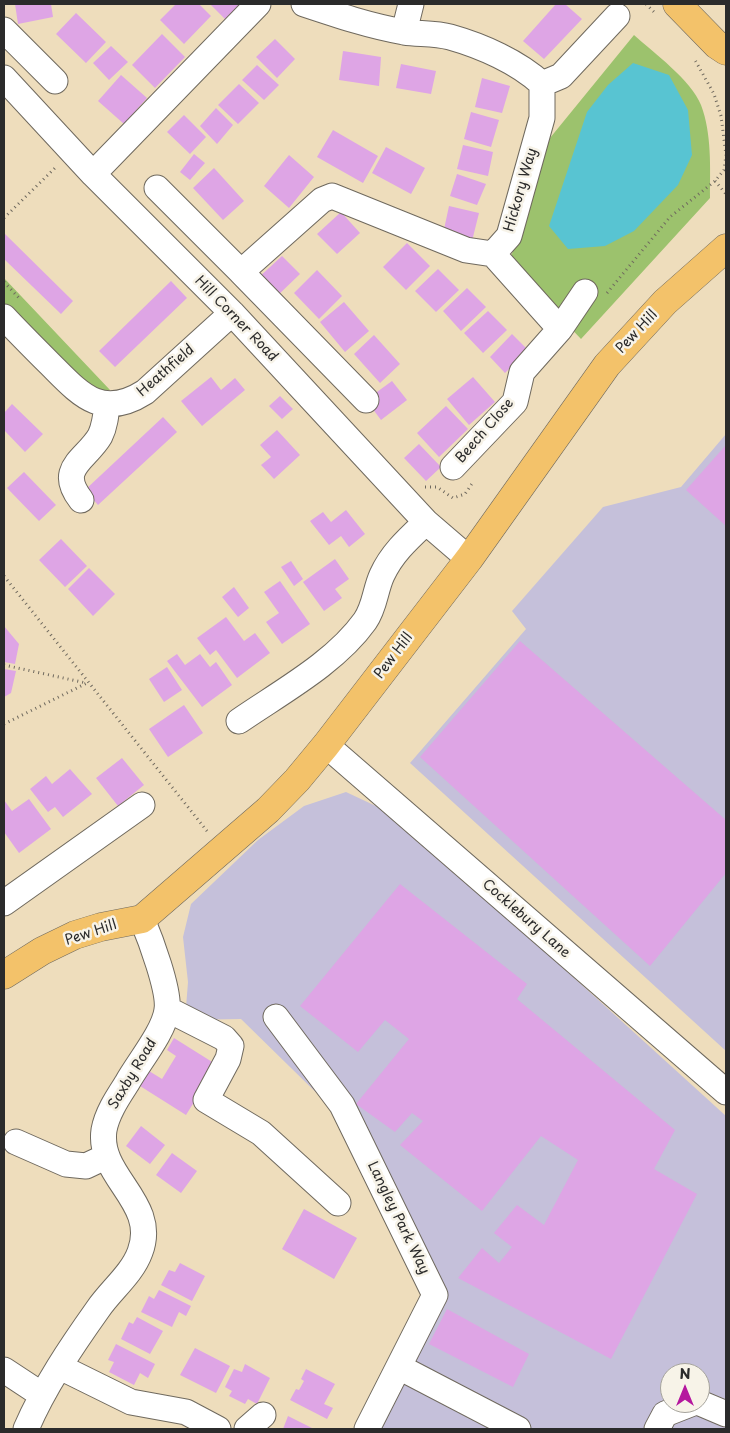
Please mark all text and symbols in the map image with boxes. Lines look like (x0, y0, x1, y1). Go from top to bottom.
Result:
street label: Hickory Way (501, 146, 541, 234)
street label: Hill Corner Road (191, 273, 281, 365)
street label: Pew Hill (613, 307, 661, 357)
street label: Heathfield (134, 342, 198, 400)
street label: Beech Close (452, 395, 518, 467)
street label: Pew Hill (371, 630, 417, 682)
street label: Cocklebury Lane (478, 876, 574, 962)
street label: Pew Hill (63, 917, 119, 949)
street label: Saxby Road (105, 1036, 161, 1112)
street label: Langley Park Way (363, 1159, 433, 1277)
north arrow (660, 1363, 710, 1413)
text: N (679, 1363, 691, 1384)

